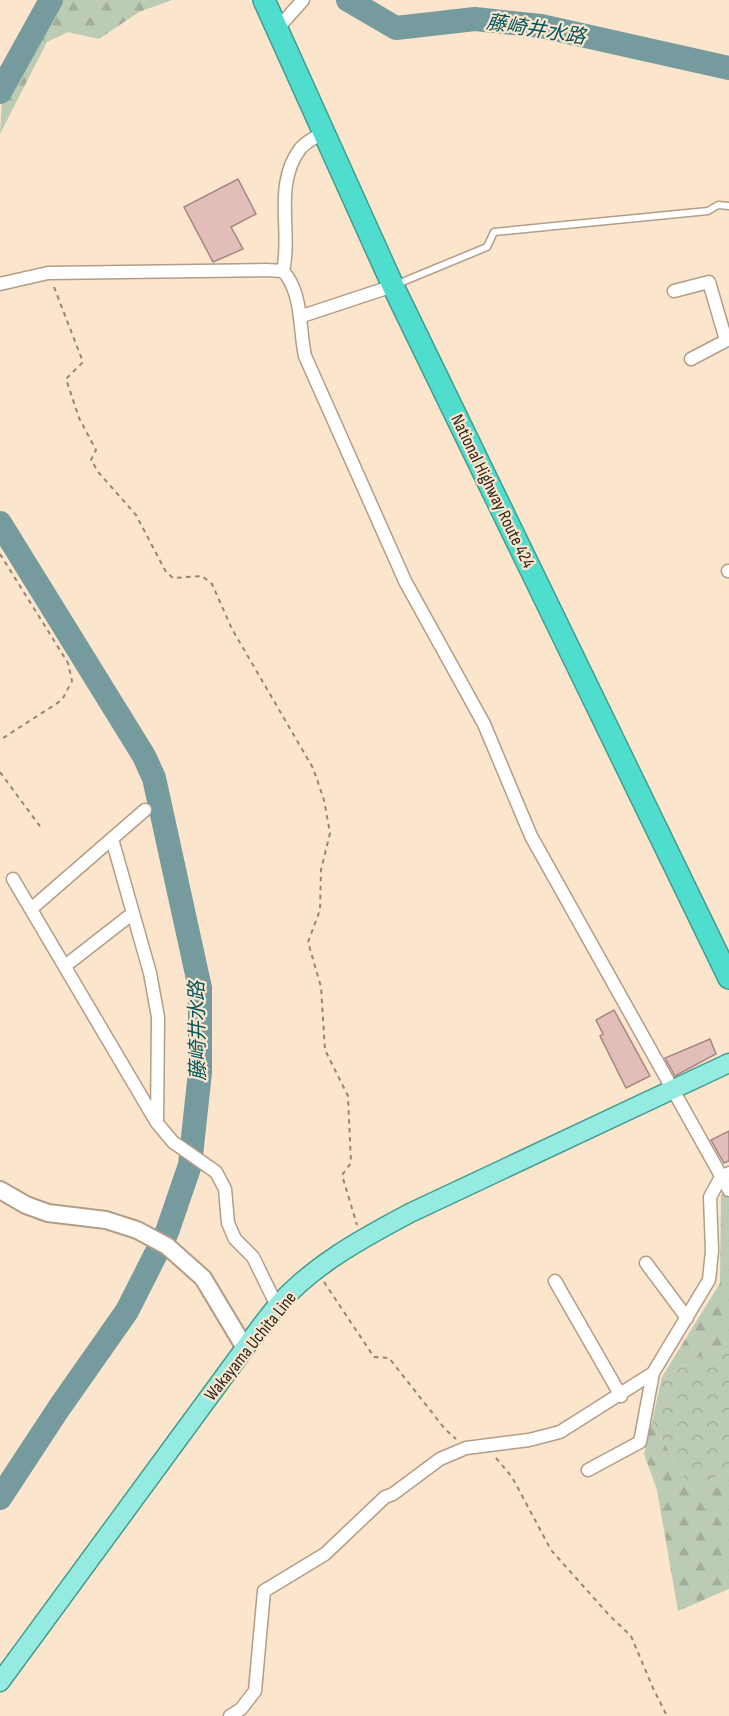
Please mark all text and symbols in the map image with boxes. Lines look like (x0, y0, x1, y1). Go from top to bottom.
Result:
water label: 藤崎井水路 (485, 10, 589, 50)
street label: National Highway Route 424 (446, 411, 539, 572)
water label: 藤崎井水路 (185, 979, 211, 1081)
street label: Wakayama Uchita Line (200, 1288, 301, 1405)

